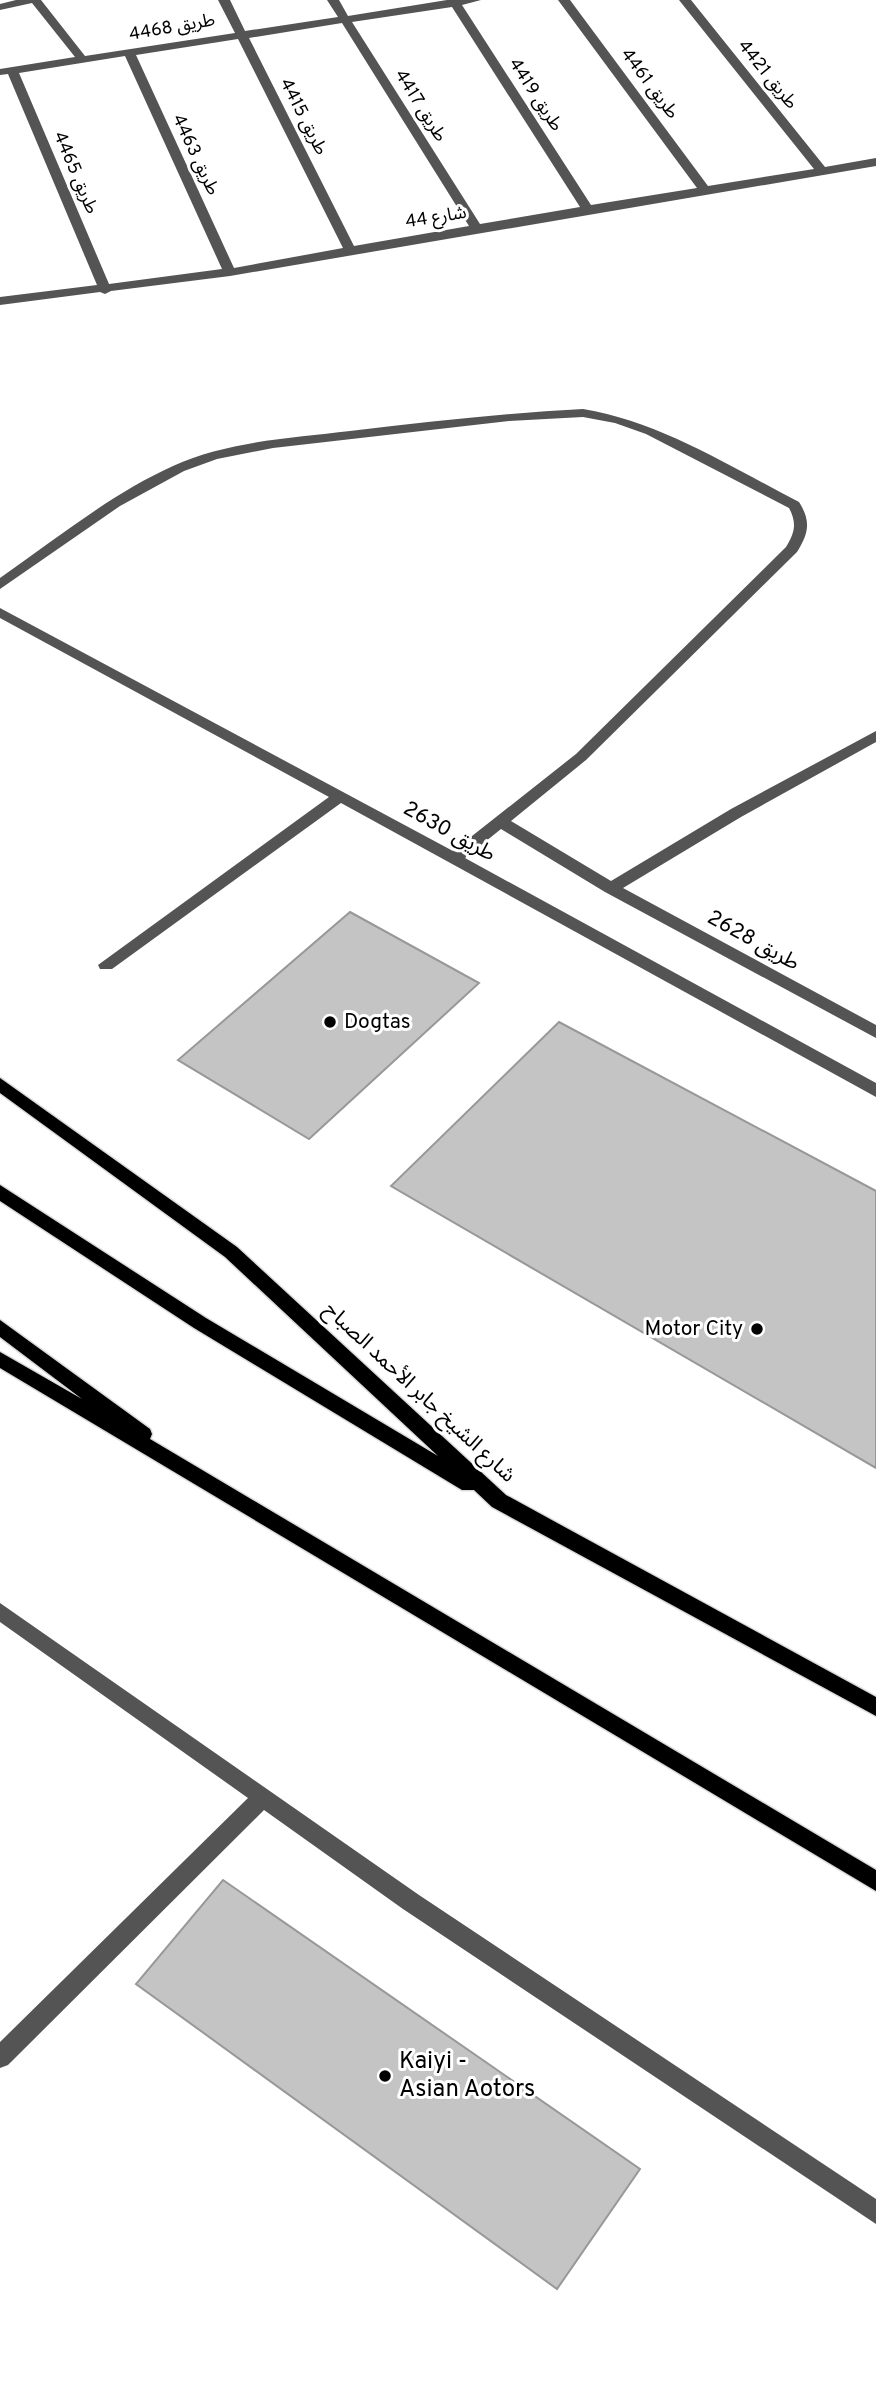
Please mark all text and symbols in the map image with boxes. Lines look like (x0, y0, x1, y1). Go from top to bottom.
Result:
street label: طريق 4468 (127, 9, 217, 47)
street label: طريق 4421 (732, 35, 802, 115)
street label: طريق 4461 (615, 44, 683, 124)
street label: طريق 4419 (503, 54, 567, 136)
street label: طريق 4417 (389, 65, 451, 147)
street label: طريق 4415 (274, 75, 332, 159)
street label: طريق 4463 (166, 111, 224, 199)
street label: طريق 4465 (47, 128, 103, 218)
street label: شارع 44 (404, 202, 468, 235)
street label: طريق 2630 (398, 796, 500, 868)
street label: طريق 2628 (702, 905, 804, 977)
place label: Dogtas (344, 1009, 411, 1036)
marker: Dogtas (322, 1014, 338, 1030)
street label: شارع الشيخ جابر الأحمد الصباح (317, 1297, 521, 1489)
place label: Motor City (645, 1316, 743, 1343)
marker: Motor City (749, 1321, 765, 1337)
place label: Kaiyi - Asian Aotors (399, 2047, 535, 2105)
marker: Kaiyi - Asian Aotors (377, 2068, 393, 2084)

